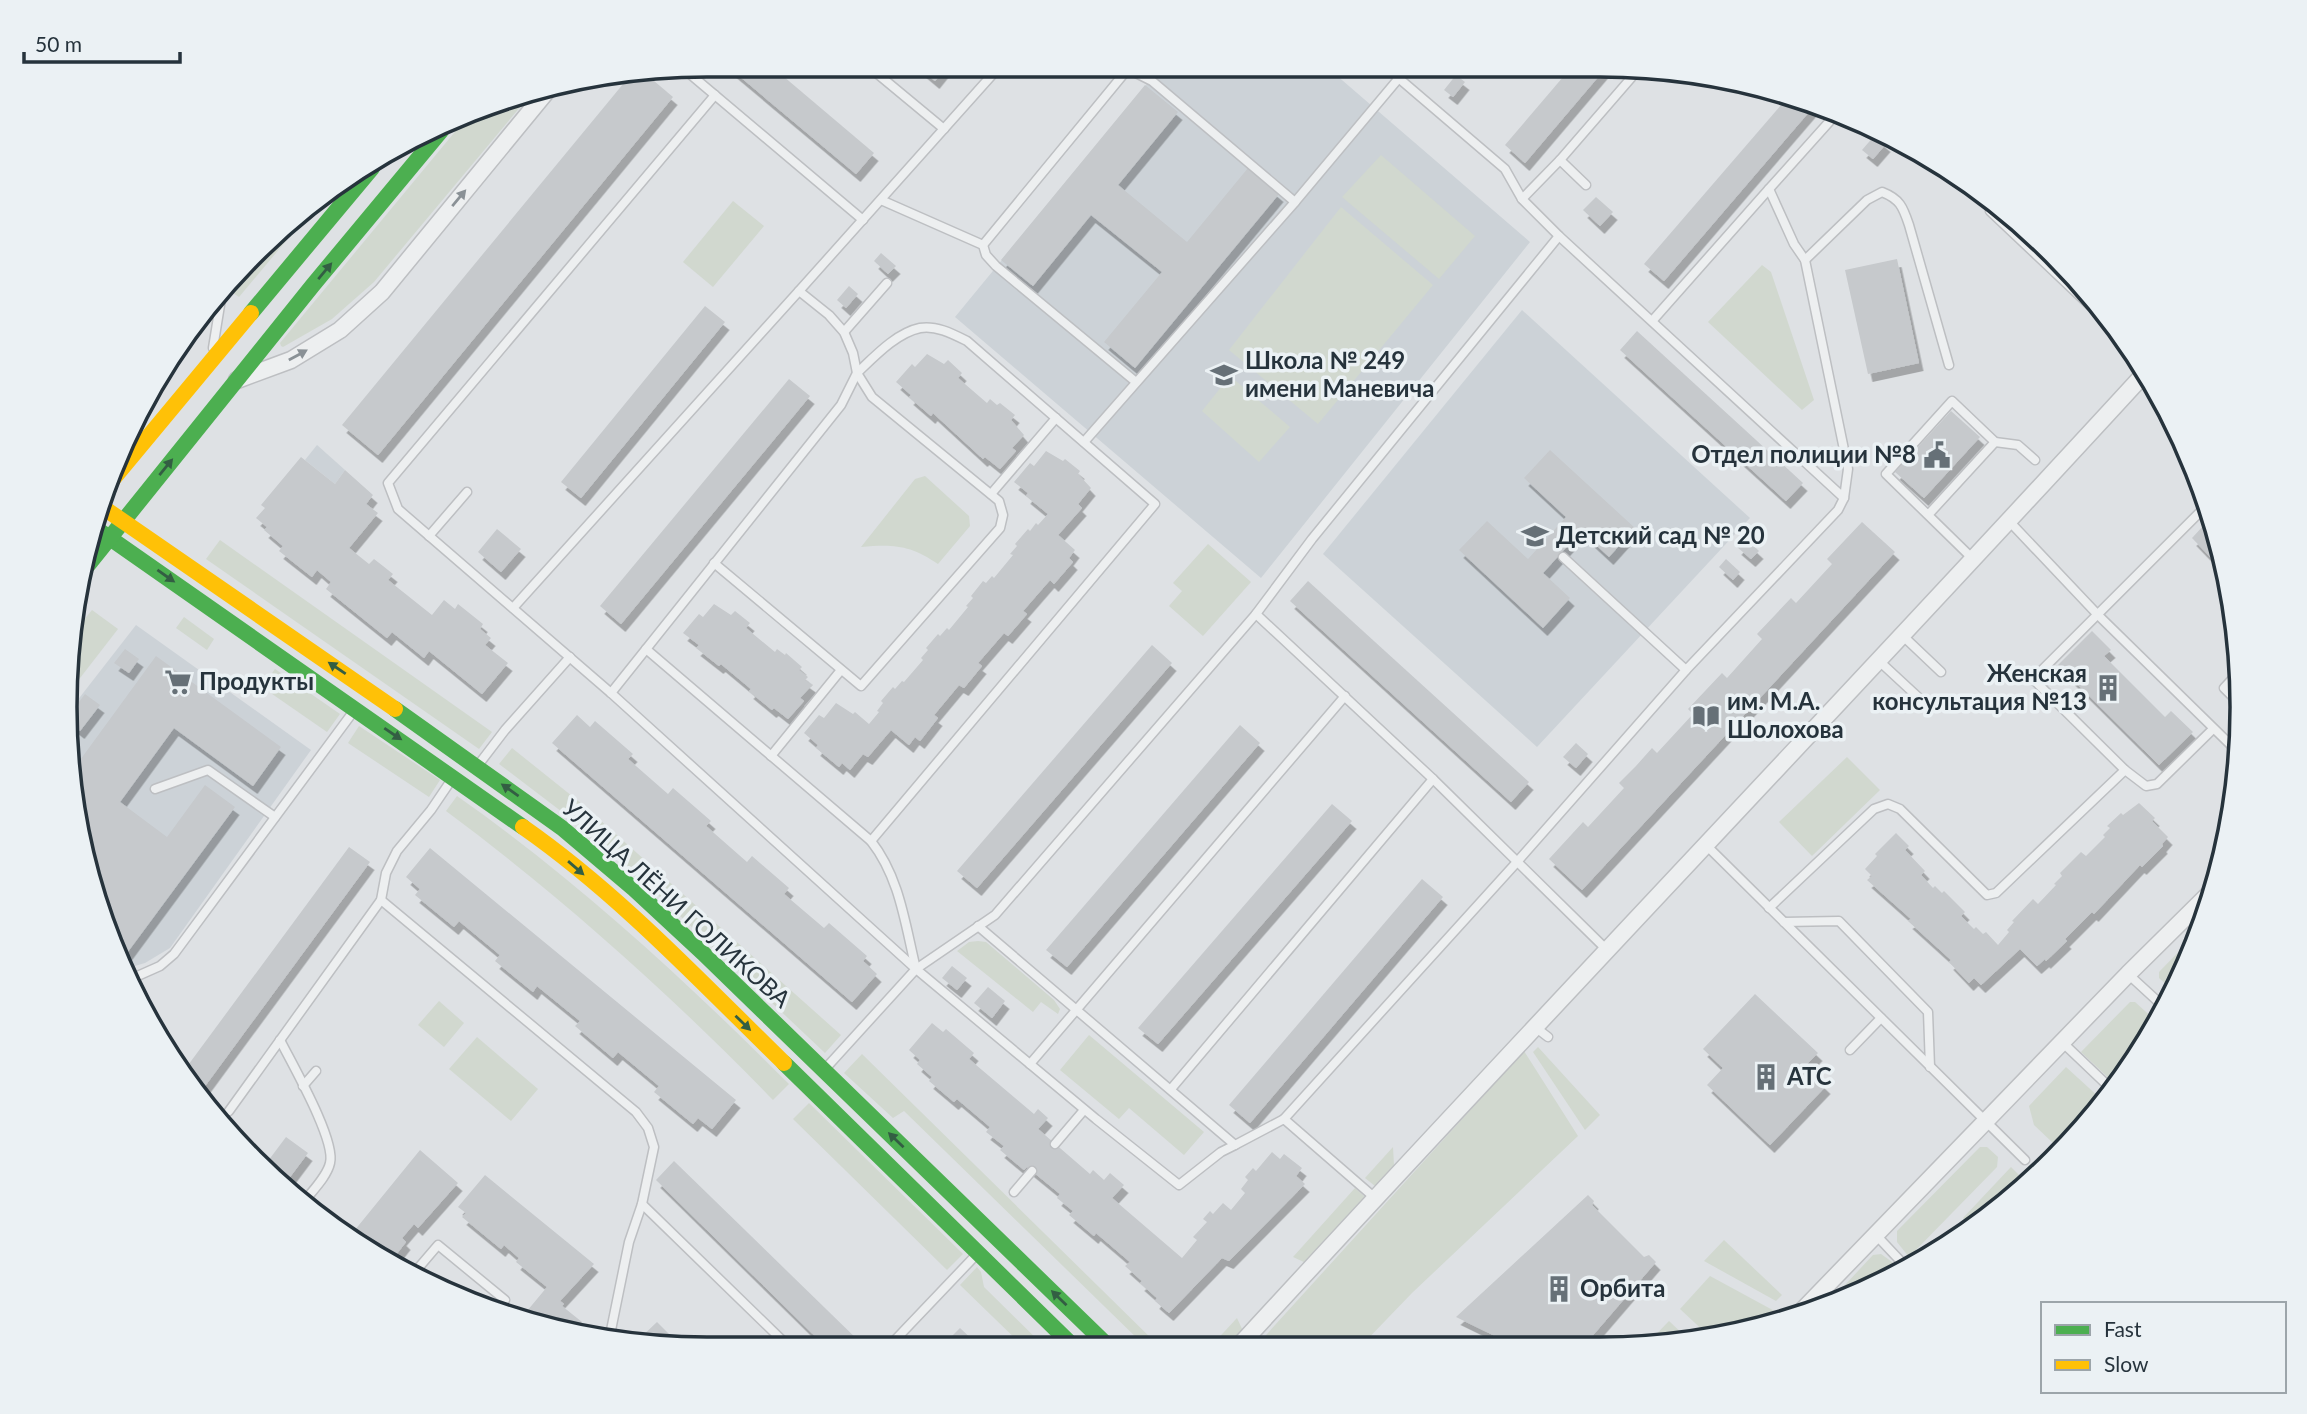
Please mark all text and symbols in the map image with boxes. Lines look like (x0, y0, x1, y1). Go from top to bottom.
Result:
scale bar (24, 21, 180, 65)
text: 50 m (35, 31, 82, 56)
one-way arrow (451, 189, 466, 206)
one-way arrow (317, 262, 332, 280)
place label: Школа № 249 имени Маневича (1245, 345, 1434, 402)
one-way arrow (288, 349, 308, 361)
school or university icon: Школа № 249 имени Маневича (1209, 360, 1239, 390)
place label: Отдел полиции №8 (1691, 439, 1916, 468)
public building icon: Отдел полиции №8 (1922, 440, 1952, 470)
one-way arrow (158, 459, 173, 476)
place label: Детский сад № 20 (1556, 520, 1765, 549)
school or university icon: Детский сад № 20 (1520, 521, 1550, 551)
one-way arrow (157, 569, 175, 583)
place label: Женская консультация №13 (1872, 658, 2087, 715)
one-way arrow (328, 661, 346, 675)
place label: Продукты (199, 666, 314, 695)
supermarket icon: Продукты (163, 667, 193, 697)
building icon: Женская консультация №13 (2093, 673, 2123, 703)
place label: им. М.А. Шолохова (1727, 686, 1844, 743)
library icon: им. М.А. Шолохова (1691, 701, 1721, 731)
one-way arrow (384, 727, 402, 741)
one-way arrow (501, 784, 519, 798)
street label: УЛИЦА ЛЁНИ ГОЛИКОВА (557, 793, 798, 1014)
one-way arrow (568, 860, 585, 875)
one-way arrow (734, 1014, 751, 1030)
place label: АТС (1786, 1061, 1832, 1090)
building icon: АТС (1751, 1062, 1781, 1092)
one-way arrow (888, 1132, 905, 1148)
place label: Орбита (1580, 1273, 1665, 1302)
building icon: Орбита (1544, 1274, 1574, 1304)
one-way arrow (1052, 1290, 1068, 1307)
legend (2041, 1302, 2286, 1393)
text: Fast (2104, 1316, 2142, 1341)
text: Slow (2104, 1351, 2149, 1376)

